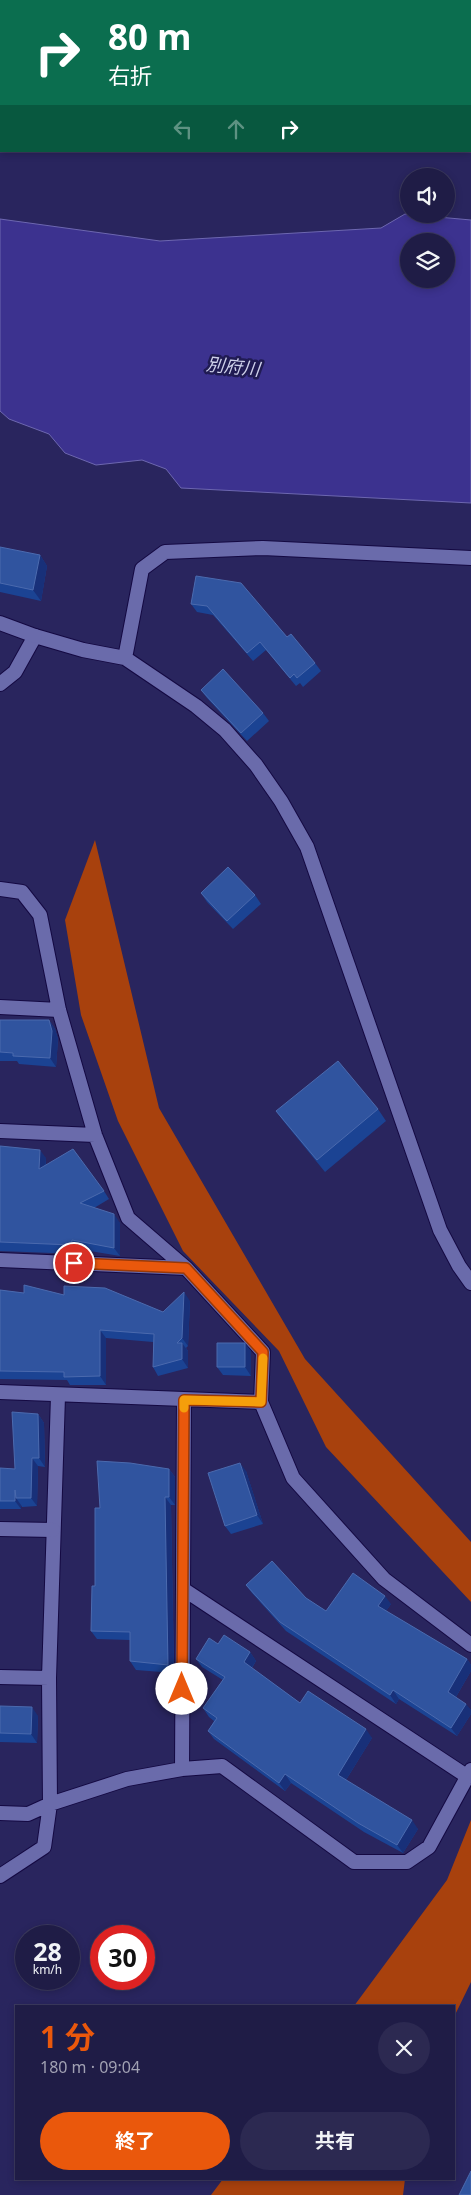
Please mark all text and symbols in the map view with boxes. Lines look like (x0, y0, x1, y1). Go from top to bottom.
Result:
text: 80 m (108, 13, 191, 60)
icon: right (25, 20, 90, 85)
text: 右折 (108, 60, 152, 90)
icon: left (169, 115, 197, 143)
icon: ahead (222, 115, 250, 143)
icon: right (275, 115, 303, 143)
map controls (400, 168, 455, 288)
button: sound (400, 168, 455, 223)
button: layers (400, 233, 455, 288)
water label: 別府川 (205, 351, 263, 381)
pin (53, 1242, 95, 1284)
icon: arrive (60, 1249, 88, 1277)
position arrow (155, 1662, 207, 1714)
speed limit sign: 30 (90, 1925, 155, 1990)
text: 28 (33, 1934, 62, 1968)
text: km/h (33, 1961, 62, 1978)
text: 1 分 (40, 2016, 95, 2057)
button: close (378, 2022, 430, 2074)
text: 180 m · 09:04 (40, 2056, 140, 2078)
button: 終了 (40, 2112, 230, 2170)
button: 共有 (240, 2112, 430, 2170)

